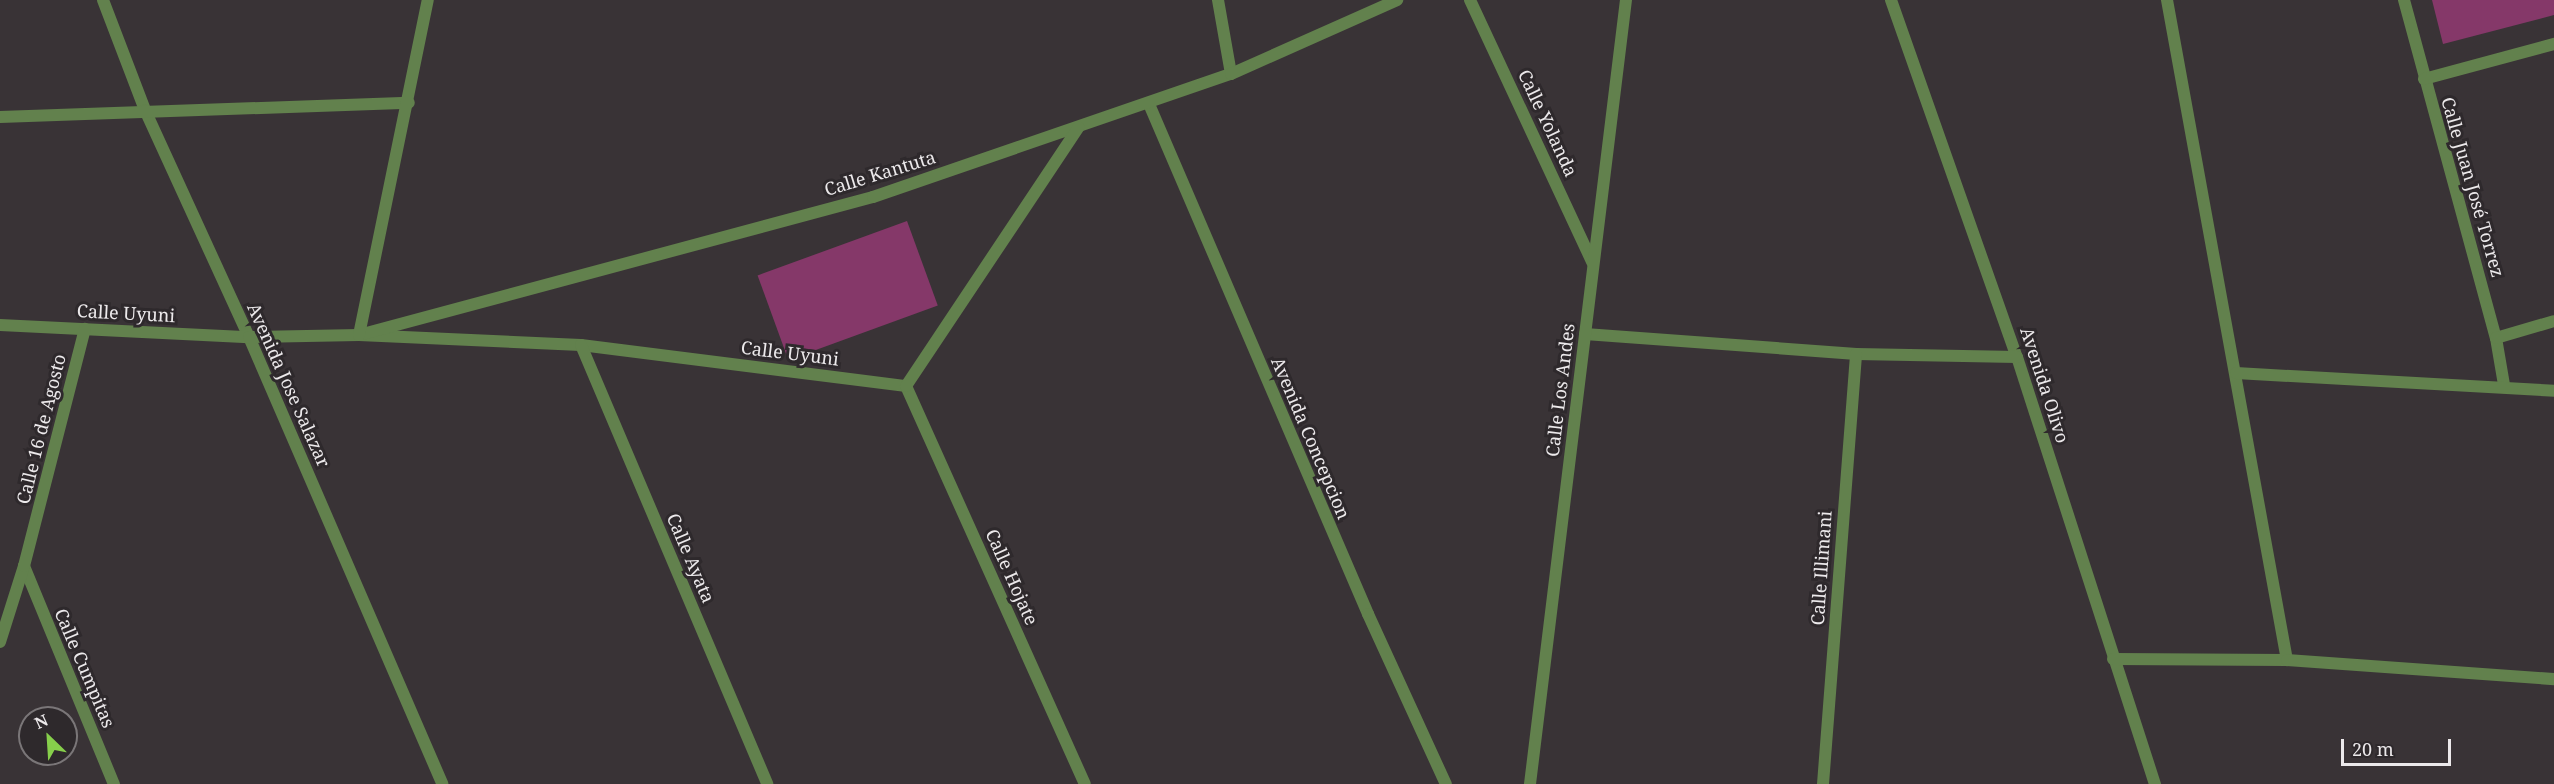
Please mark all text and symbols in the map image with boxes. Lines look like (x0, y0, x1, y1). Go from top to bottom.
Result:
street label: Calle Yolanda (1514, 66, 1582, 180)
street label: Calle Juan José Torrez (2437, 94, 2509, 280)
street label: Calle Kantuta (822, 146, 938, 200)
street label: Avenida Jose Salazar (243, 299, 335, 471)
street label: Calle Uyuni (76, 300, 176, 326)
street label: Calle Los Andes (1541, 322, 1579, 458)
street label: Avenida Olivo (2016, 324, 2074, 446)
street label: Calle Uyuni (740, 336, 840, 370)
street label: Calle 16 de Agosto (12, 352, 70, 506)
street label: Avenida Concepcion (1267, 354, 1355, 522)
street label: Calle Ayata (662, 510, 720, 606)
street label: Calle Illimani (1806, 510, 1836, 626)
street label: Calle Hojate (981, 526, 1043, 628)
street label: Calle Cumpitas (50, 605, 120, 731)
north arrow (18, 706, 78, 766)
text: N (31, 709, 52, 734)
scale bar (2344, 727, 2454, 765)
text: 20 m (2352, 737, 2394, 761)

